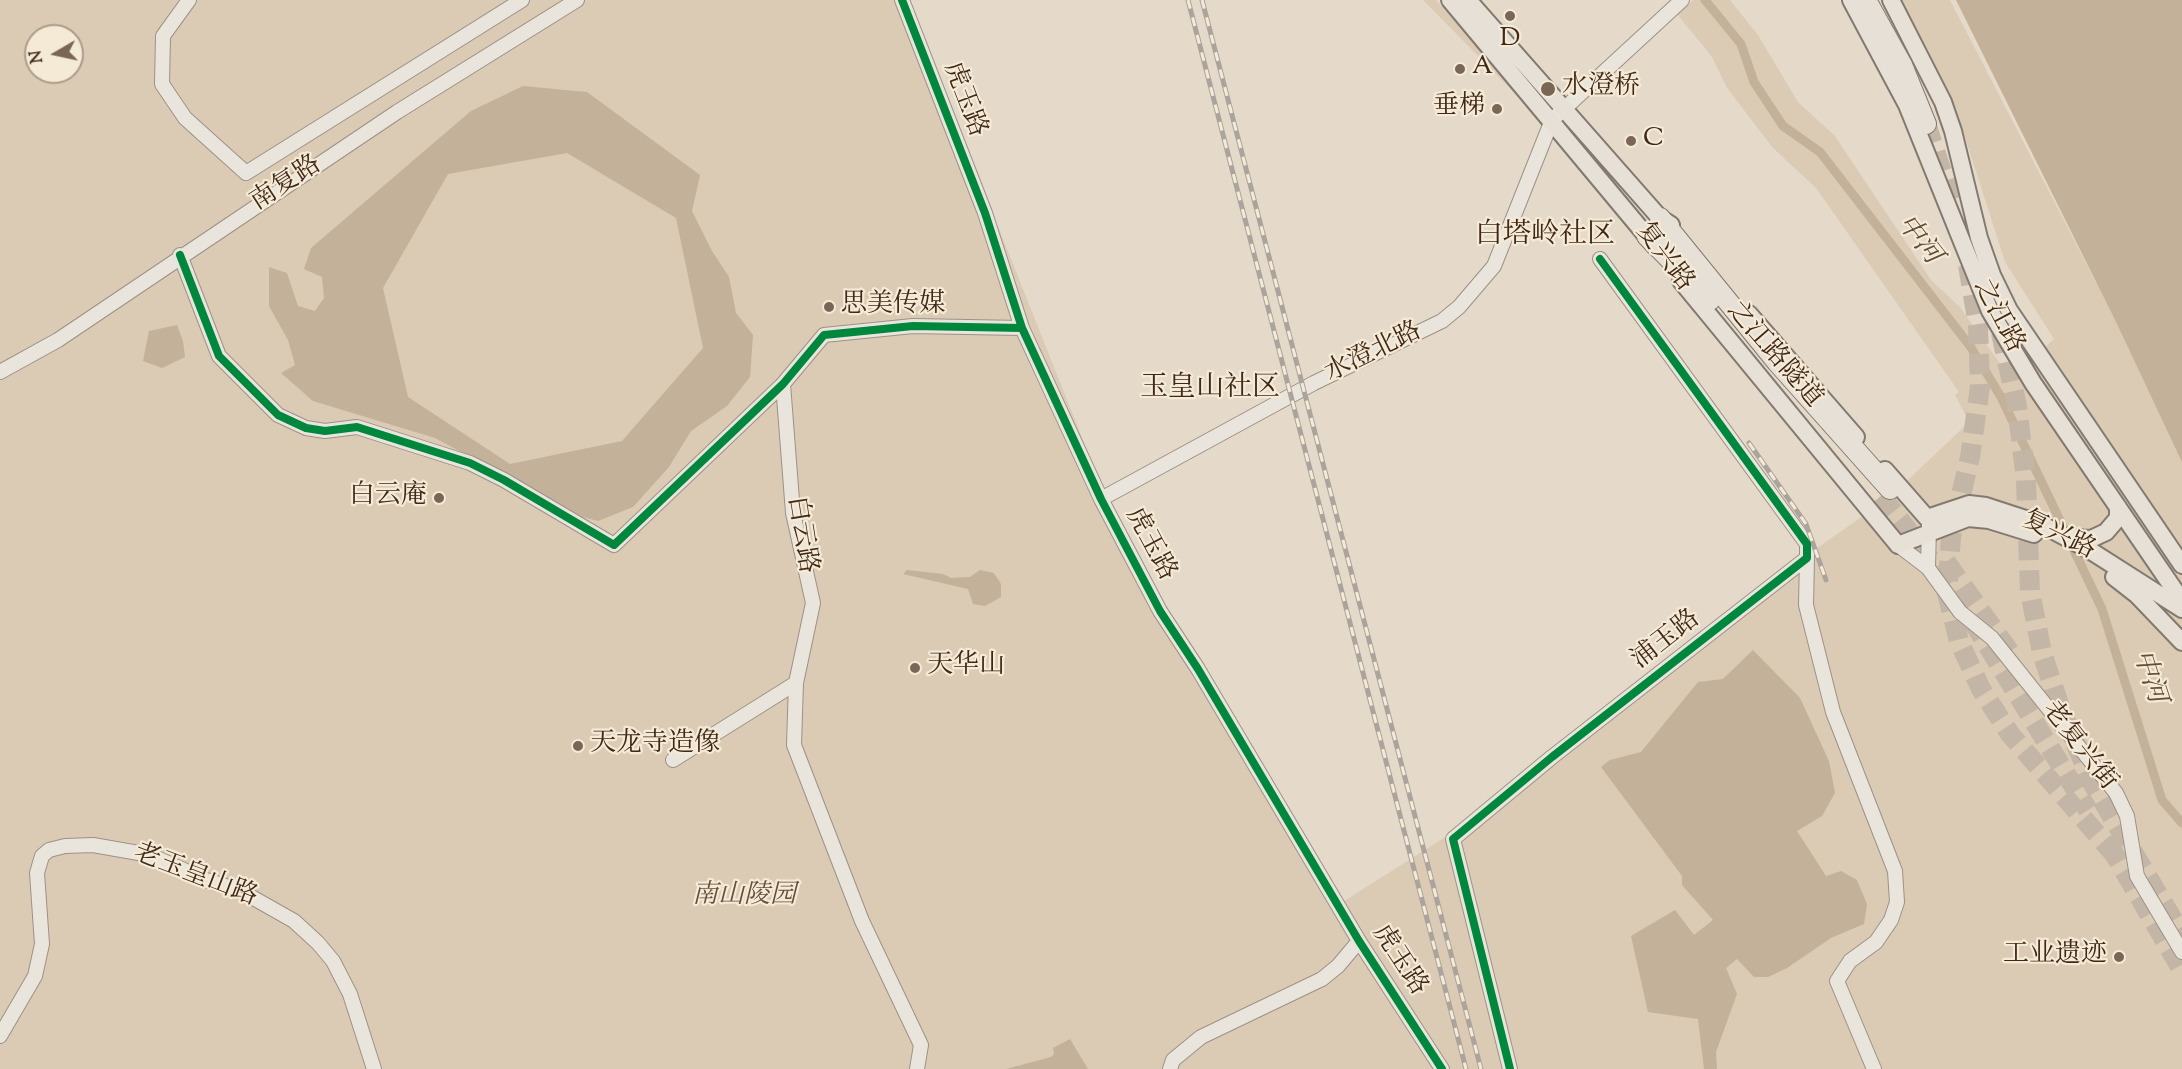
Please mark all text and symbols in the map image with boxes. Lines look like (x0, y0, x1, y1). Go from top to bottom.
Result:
marker: D (1503, 9, 1517, 23)
north arrow (24, 24, 84, 84)
place label: D (1500, 25, 1520, 57)
text: N (25, 48, 50, 65)
place label: A (1472, 53, 1493, 85)
street label: 虎玉路 (934, 58, 992, 142)
marker: A (1453, 62, 1467, 76)
place label: 水澄桥 (1562, 73, 1640, 105)
marker: 水澄桥 (1539, 80, 1557, 98)
place label: 垂梯 (1433, 93, 1485, 125)
marker: 垂梯 (1490, 102, 1504, 116)
place label: C (1643, 125, 1664, 157)
marker: C (1624, 134, 1638, 148)
street label: 南复路 (246, 151, 328, 219)
water label: 中河 (1888, 210, 1946, 272)
street label: 复兴路 (1627, 217, 1699, 299)
district label: 白塔岭社区 (1475, 220, 1615, 254)
street label: 之江路 (1965, 275, 2029, 359)
place label: 思美传媒 (841, 291, 945, 323)
street label: 之江路隧道 (1719, 297, 1827, 415)
marker: 思美传媒 (822, 300, 836, 314)
street label: 水澄北路 (1320, 317, 1428, 391)
district label: 玉皇山社区 (1140, 373, 1280, 407)
place label: 白云庵 (349, 482, 427, 514)
marker: 白云庵 (432, 491, 446, 505)
street label: 白云路 (778, 494, 822, 576)
street label: 虎玉路 (1117, 503, 1181, 587)
street label: 复兴路 (2016, 506, 2100, 568)
street label: 浦玉路 (1627, 605, 1707, 677)
water label: 中河 (2123, 646, 2171, 708)
place label: 天华山 (927, 652, 1005, 684)
marker: 天华山 (908, 661, 922, 675)
street label: 老复兴街 (2034, 696, 2122, 798)
place label: 天龙寺造像 (590, 730, 720, 762)
marker: 天龙寺造像 (571, 739, 585, 753)
street label: 老玉皇山路 (129, 839, 261, 915)
park label: 南山陵园 (692, 882, 796, 914)
street label: 虎玉路 (1364, 920, 1432, 1002)
place label: 工业遗迹 (2003, 941, 2107, 973)
marker: 工业遗迹 (2112, 950, 2126, 964)

